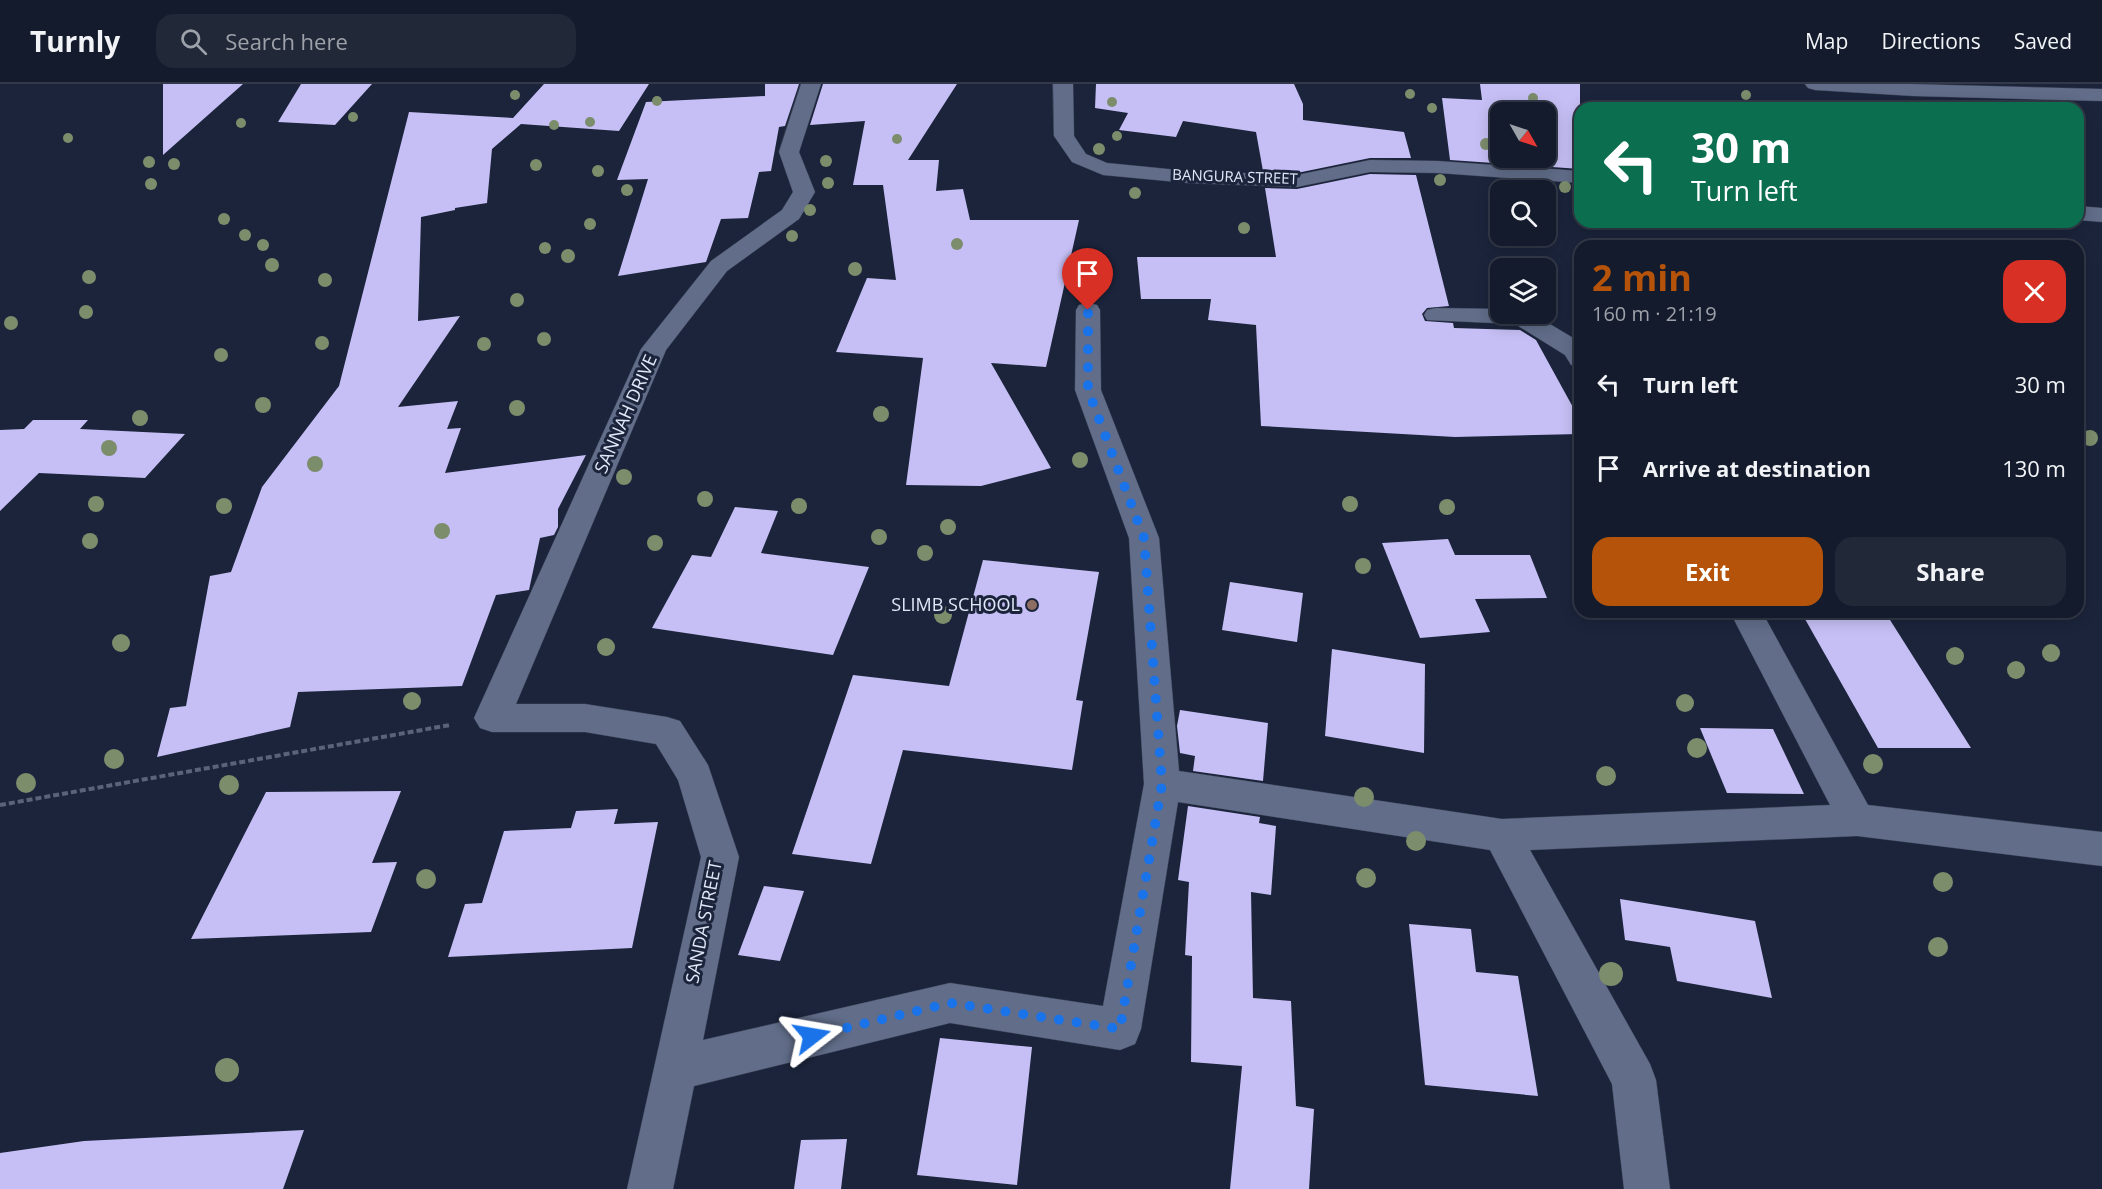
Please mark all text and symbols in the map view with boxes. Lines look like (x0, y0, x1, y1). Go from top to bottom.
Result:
search box (156, 14, 576, 68)
text: Turnly (30, 22, 120, 60)
icon: search (177, 25, 210, 58)
text: Search here (225, 26, 348, 56)
text: Map (1805, 27, 1848, 55)
text: Directions (1881, 27, 1981, 55)
text: Saved (2014, 27, 2072, 55)
north arrow (1490, 102, 1556, 168)
map controls (1490, 102, 1556, 324)
text: 30 m (1691, 118, 1791, 175)
icon: left (1592, 126, 1670, 204)
street label: BANGURA STREET (1172, 164, 1299, 188)
text: Turn left (1691, 172, 1798, 209)
button: search (1490, 180, 1556, 246)
pin (1062, 248, 1113, 310)
text: 2 min (1592, 253, 1692, 302)
icon: arrive (1071, 257, 1104, 290)
button: layers (1490, 258, 1556, 324)
button: close (2003, 260, 2066, 323)
text: 160 m · 21:19 (1592, 300, 1717, 327)
street label: SANNAH DRIVE (588, 350, 662, 477)
icon: left (1592, 368, 1625, 401)
text: Turn left (1643, 369, 1738, 399)
text: 30 m (2015, 369, 2066, 399)
icon: arrive (1592, 452, 1625, 485)
text: Arrive at destination (1643, 453, 1871, 483)
text: 130 m (2002, 453, 2066, 483)
button: Exit (1592, 537, 1823, 606)
button: Share (1835, 537, 2066, 606)
place label: SLIMB SCHOOL (891, 592, 1020, 616)
marker: SLIMB SCHOOL (1025, 598, 1039, 612)
street label: SANDA STREET (679, 858, 727, 985)
position arrow (780, 1004, 844, 1068)

